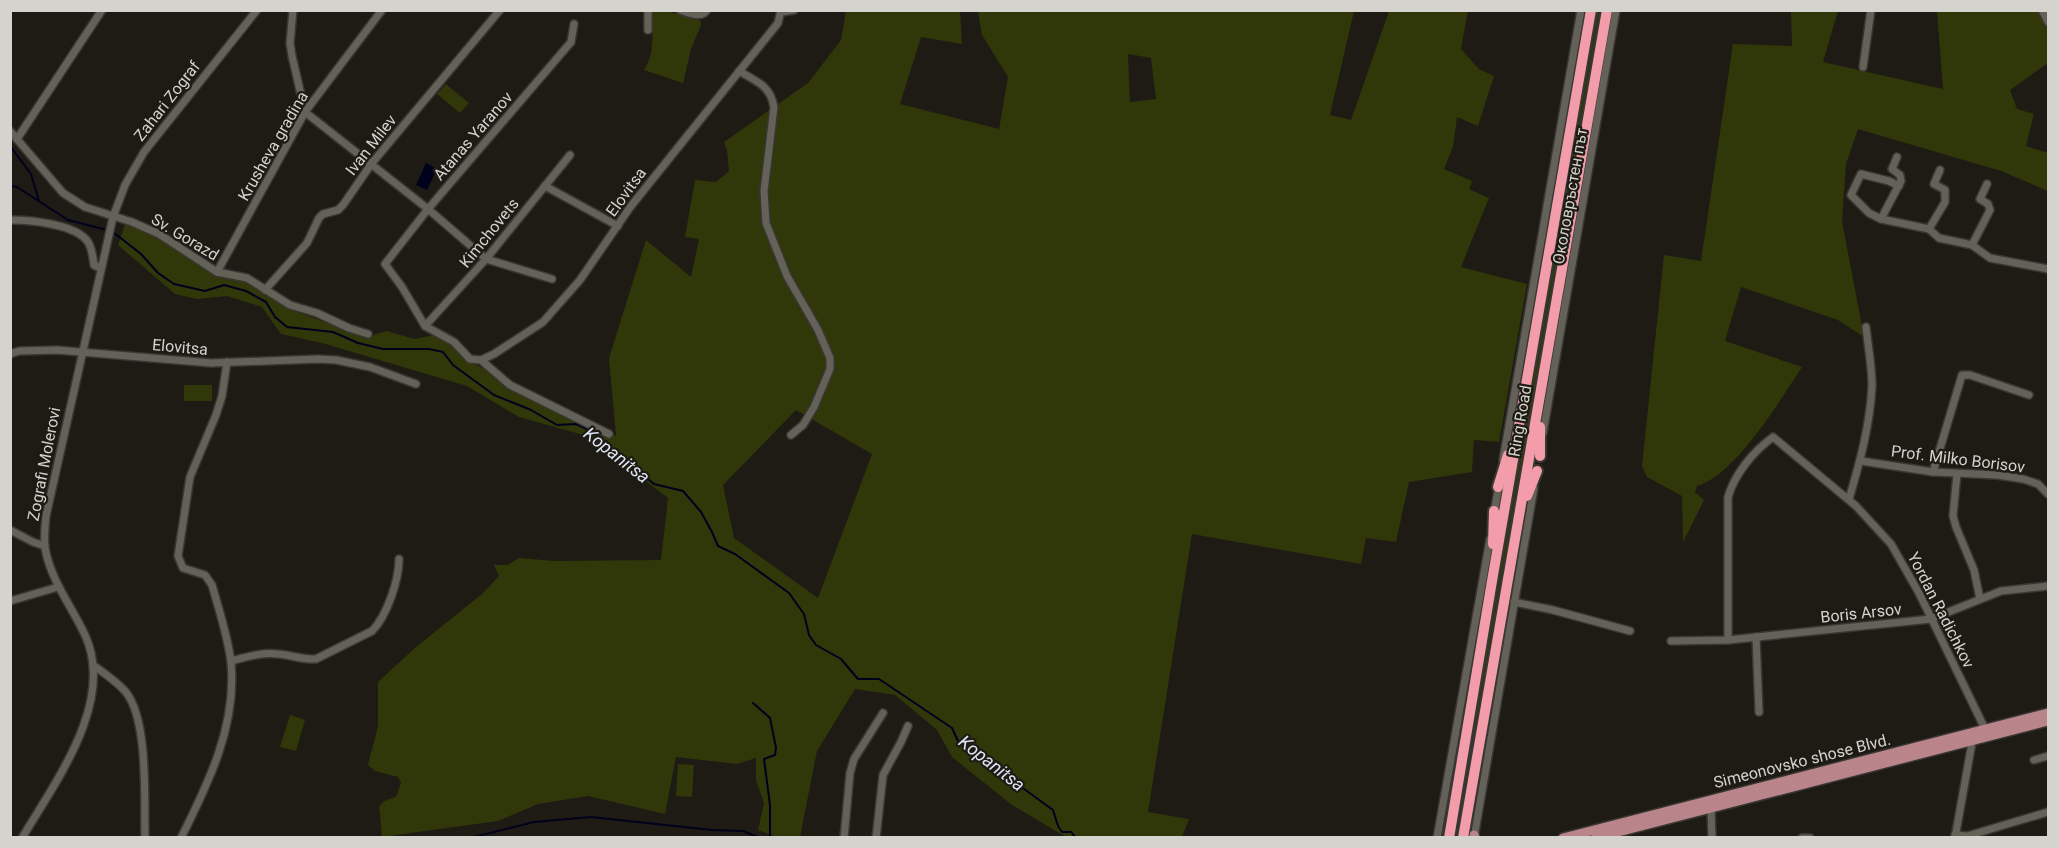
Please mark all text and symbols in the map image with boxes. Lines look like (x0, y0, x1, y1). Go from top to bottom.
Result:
street label: Zahari Zograf (130, 57, 204, 145)
street label: Krusheva gradina (234, 88, 312, 204)
street label: Atanas Yaranov (429, 88, 517, 184)
street label: Ivan Milev (342, 111, 401, 179)
street label: Околовръстен път (1549, 126, 1591, 266)
street label: Elovitsa (602, 164, 650, 220)
street label: Kimchovets (455, 194, 523, 272)
street label: Sv. Gorazd (148, 209, 222, 265)
street label: Elovitsa (151, 335, 209, 359)
street label: Ring Road (1504, 384, 1536, 458)
street label: Zografi Molerovi (24, 405, 64, 523)
water label: Kopanitsa (580, 423, 654, 487)
street label: Prof. Milko Borisov (1890, 441, 2026, 477)
street label: Yordan Radichkov (1904, 549, 1979, 671)
street label: Boris Arsov (1819, 599, 1903, 627)
street label: Simeonovsko shose Blvd. (1712, 730, 1892, 792)
water label: Kopanitsa (955, 731, 1029, 795)

